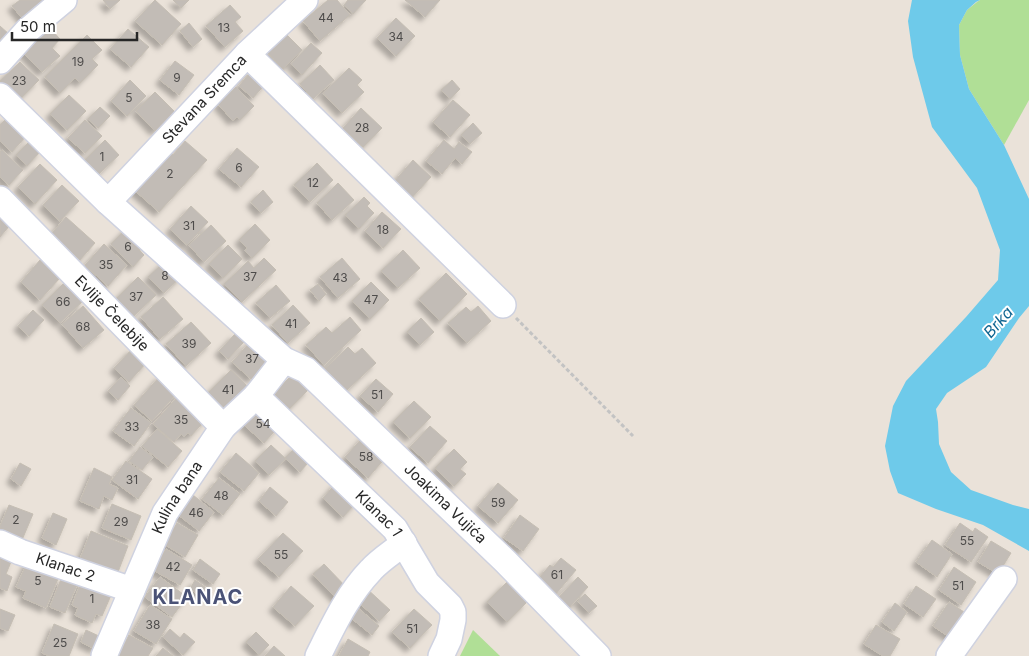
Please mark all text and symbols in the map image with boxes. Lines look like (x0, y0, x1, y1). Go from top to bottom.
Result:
scale bar (12, 10, 138, 42)
house number: 44 (318, 10, 334, 25)
text: 50 m (20, 17, 56, 36)
house number: 13 (218, 20, 230, 35)
house number: 34 (388, 29, 404, 44)
street label: Stevana Sremca (158, 50, 251, 147)
house number: 19 (72, 54, 84, 69)
house number: 9 (173, 70, 181, 85)
house number: 23 (12, 73, 26, 88)
house number: 5 (125, 90, 133, 105)
house number: 28 (355, 120, 369, 135)
house number: 1 (100, 149, 104, 164)
house number: 6 (235, 160, 243, 175)
house number: 2 (166, 166, 174, 181)
house number: 12 (307, 175, 319, 190)
house number: 31 (183, 218, 195, 233)
house number: 18 (377, 222, 389, 237)
house number: 6 (124, 239, 132, 254)
house number: 35 (99, 257, 113, 272)
house number: 8 (161, 268, 169, 283)
house number: 37 (243, 269, 257, 284)
house number: 43 (332, 270, 348, 285)
street label: Evlije Čelebije (71, 271, 154, 355)
house number: 37 (129, 289, 143, 304)
house number: 47 (364, 292, 378, 307)
house number: 66 (56, 294, 70, 309)
water label: Brka (979, 302, 1017, 342)
house number: 41 (285, 316, 297, 331)
house number: 68 (76, 319, 90, 334)
house number: 39 (182, 336, 196, 351)
house number: 37 (245, 351, 259, 366)
house number: 41 (222, 382, 234, 397)
house number: 51 (371, 387, 383, 402)
house number: 35 (174, 412, 188, 427)
house number: 54 (255, 416, 271, 431)
house number: 33 (125, 419, 139, 434)
house number: 58 (359, 449, 373, 464)
street label: Kulina bana (147, 457, 206, 536)
street label: Joakima Vujića (400, 459, 491, 547)
house number: 31 (126, 472, 138, 487)
street label: Klanac 1 (352, 486, 407, 539)
house number: 48 (213, 488, 229, 503)
house number: 59 (491, 495, 505, 510)
house number: 46 (188, 505, 204, 520)
house number: 2 (12, 512, 20, 527)
house number: 29 (114, 514, 128, 529)
house number: 55 (960, 533, 974, 548)
house number: 55 (274, 547, 288, 562)
street label: Klanac 2 (34, 548, 98, 586)
house number: 42 (165, 559, 181, 574)
house number: 61 (551, 567, 563, 582)
house number: 5 (34, 573, 42, 588)
house number: 51 (952, 578, 964, 593)
district label: KLANAC (153, 585, 243, 609)
house number: 1 (90, 591, 94, 606)
house number: 38 (146, 617, 160, 632)
house number: 51 (406, 621, 418, 636)
house number: 25 (53, 635, 67, 650)

